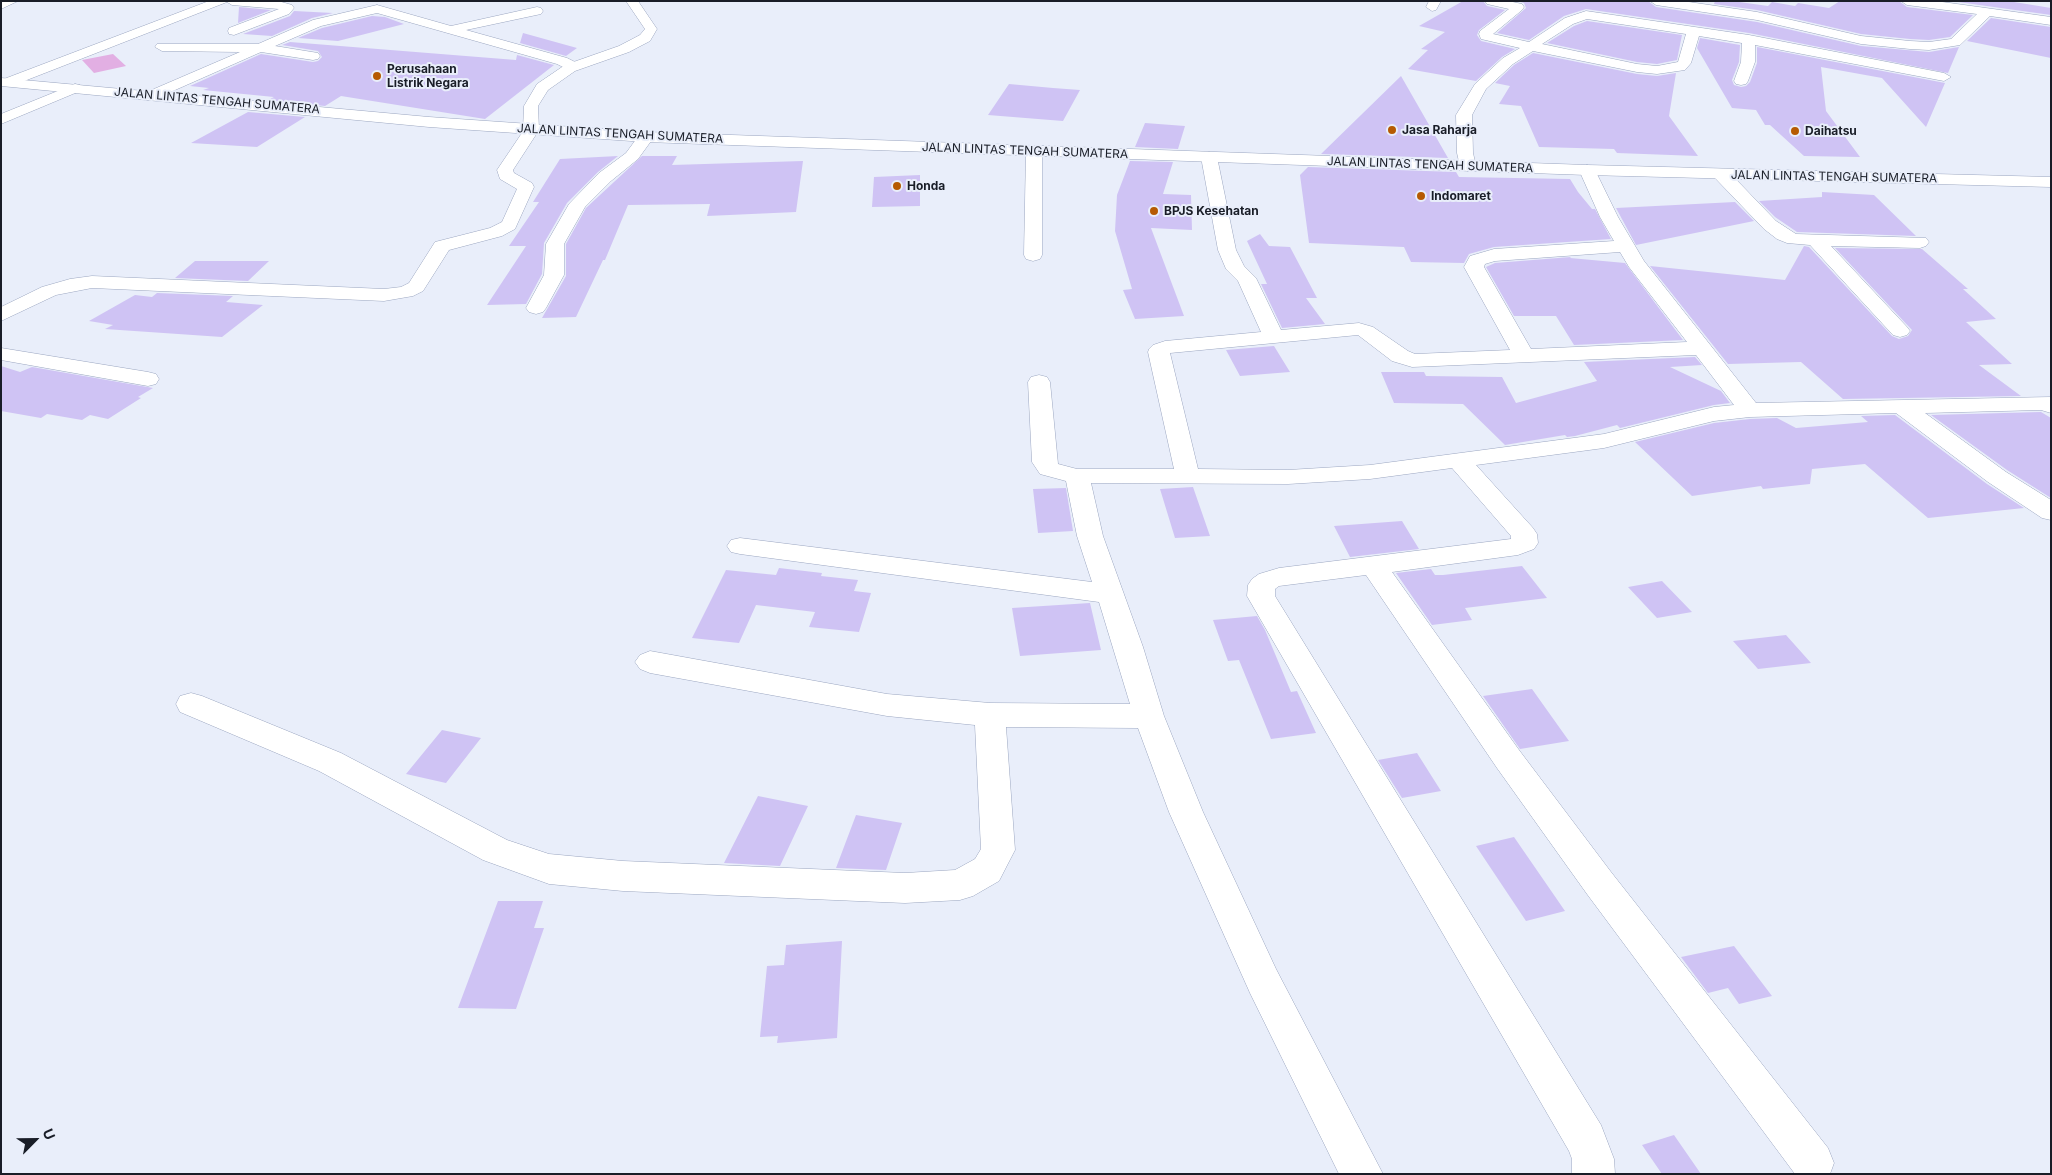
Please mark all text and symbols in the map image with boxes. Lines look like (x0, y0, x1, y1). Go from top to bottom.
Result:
place label: Perusahaan Listrik Negara (387, 62, 469, 90)
marker: Perusahaan Listrik Negara (371, 70, 383, 82)
street label: JALAN LINTAS TENGAH SUMATERA (114, 85, 320, 117)
street label: JALAN LINTAS TENGAH SUMATERA (517, 121, 723, 147)
place label: Jasa Raharja (1402, 123, 1477, 137)
marker: Jasa Raharja (1386, 124, 1398, 136)
place label: Daihatsu (1805, 124, 1857, 138)
marker: Daihatsu (1789, 125, 1801, 137)
street label: JALAN LINTAS TENGAH SUMATERA (922, 140, 1128, 162)
street label: JALAN LINTAS TENGAH SUMATERA (1327, 154, 1533, 176)
street label: JALAN LINTAS TENGAH SUMATERA (1731, 168, 1937, 186)
place label: Honda (907, 179, 945, 193)
marker: Honda (891, 180, 903, 192)
place label: Indomaret (1431, 189, 1491, 203)
marker: Indomaret (1415, 190, 1427, 202)
place label: BPJS Kesehatan (1164, 204, 1259, 218)
marker: BPJS Kesehatan (1148, 205, 1160, 217)
north arrow (10, 1115, 60, 1165)
text: U (39, 1126, 59, 1142)

